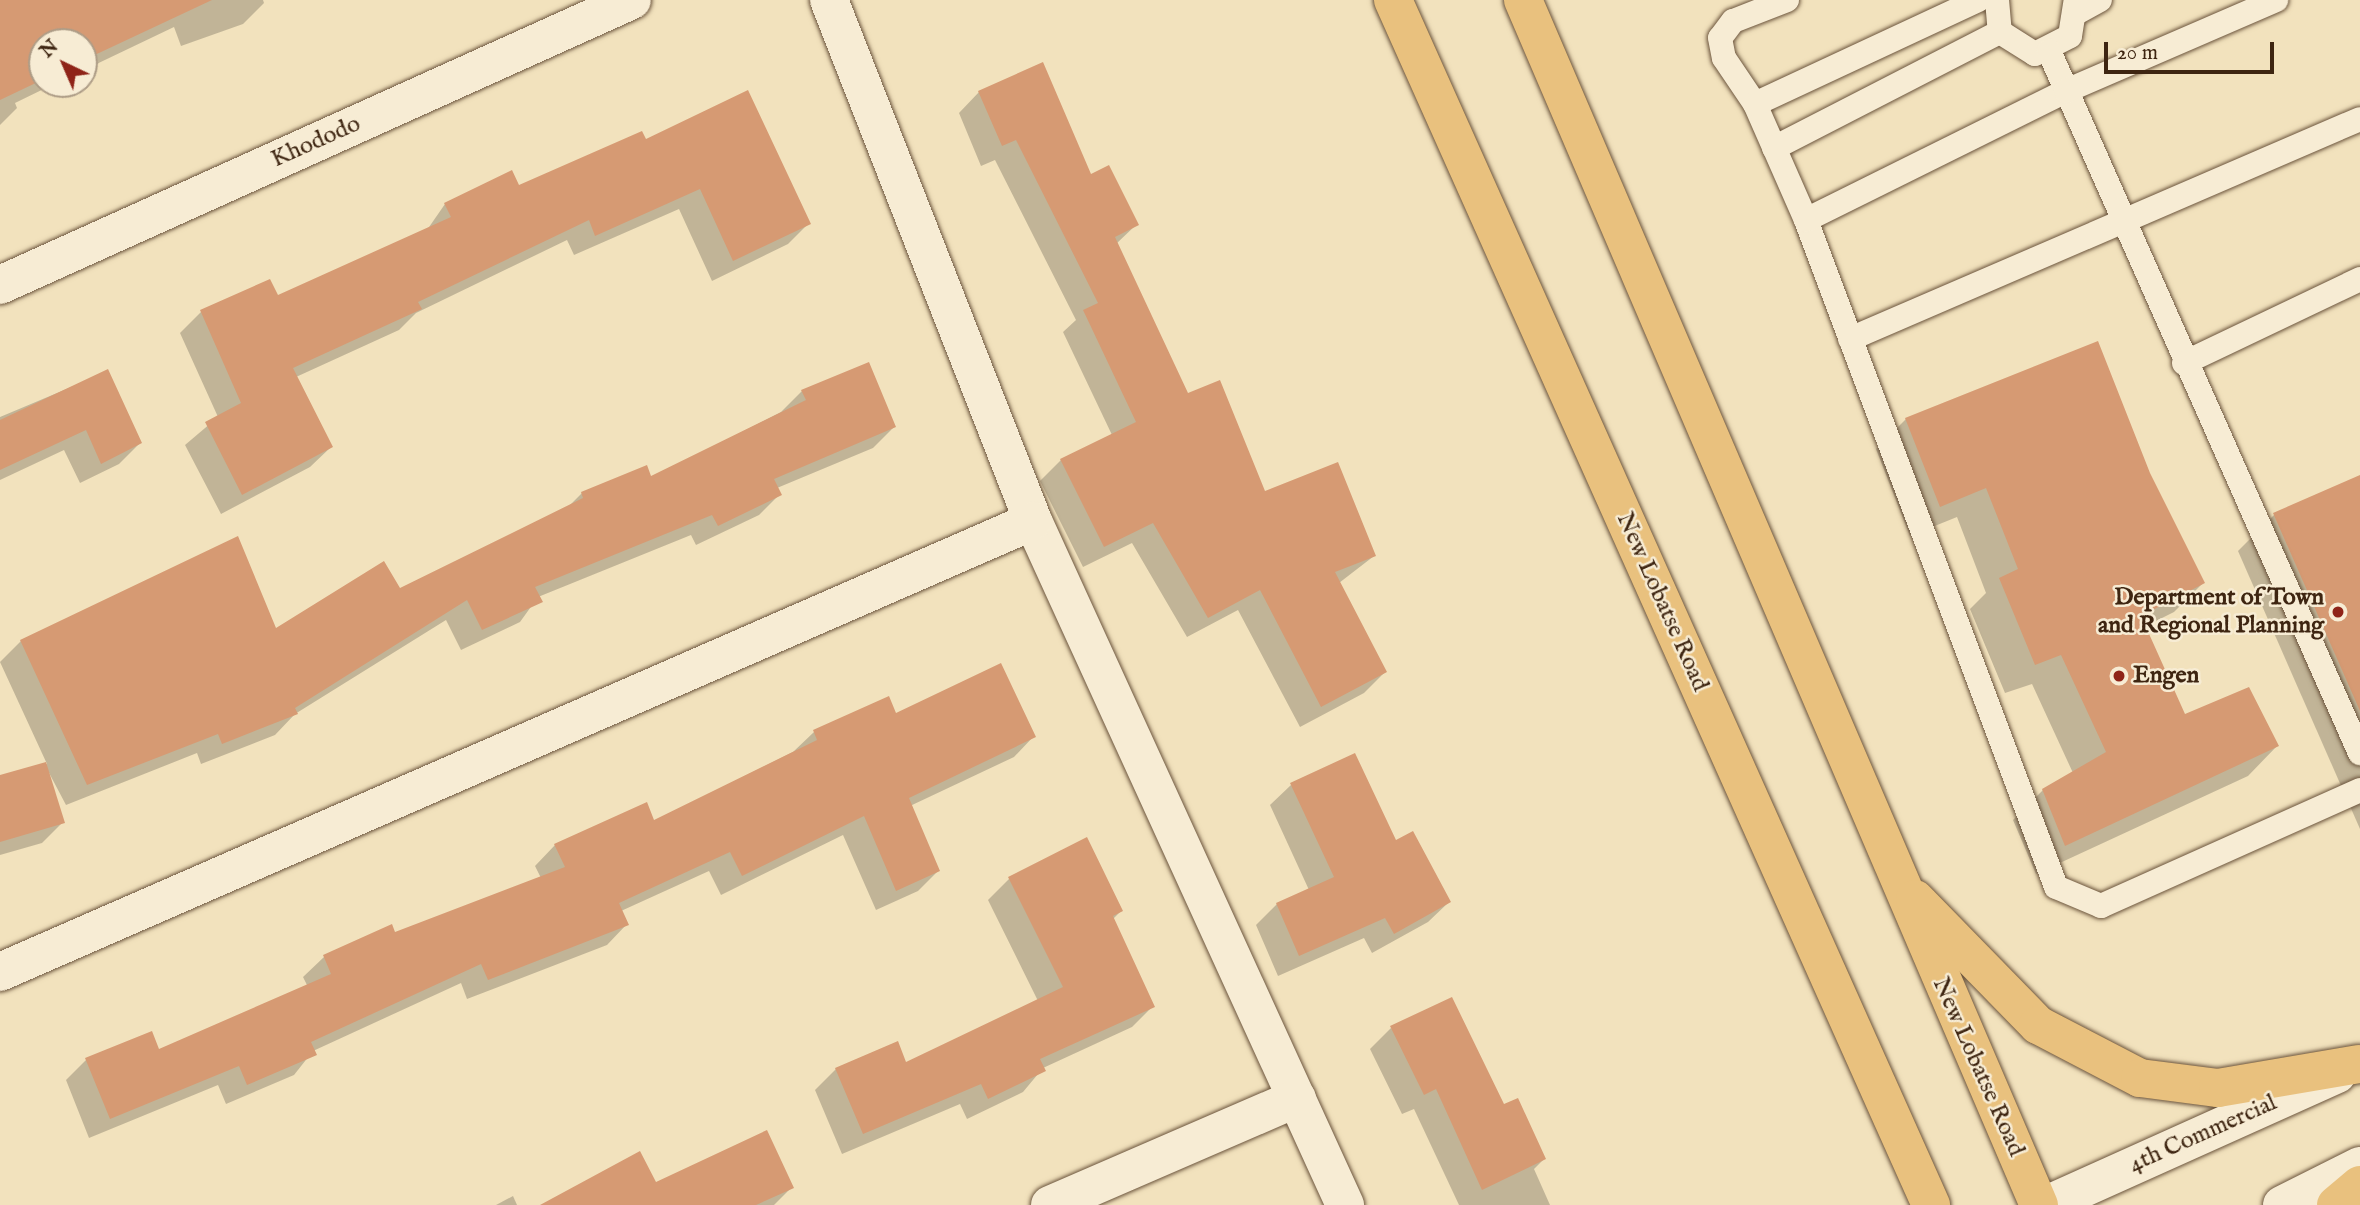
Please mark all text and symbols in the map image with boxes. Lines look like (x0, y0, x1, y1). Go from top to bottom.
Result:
north arrow (28, 28, 98, 98)
scale bar (2108, 28, 2278, 72)
text: N (36, 35, 64, 64)
text: 20 m (2117, 40, 2158, 67)
street label: Khododo (267, 110, 365, 174)
street label: New Lobatse Road (1610, 508, 1714, 696)
place label: Department of Town and Regional Planning (2098, 584, 2324, 640)
marker: Department of Town and Regional Planning (2330, 604, 2346, 620)
place label: Engen (2133, 662, 2199, 690)
marker: Engen (2111, 668, 2127, 684)
street label: New Lobatse Road (1926, 973, 2030, 1161)
street label: 4th Commercial (2125, 1089, 2281, 1179)

